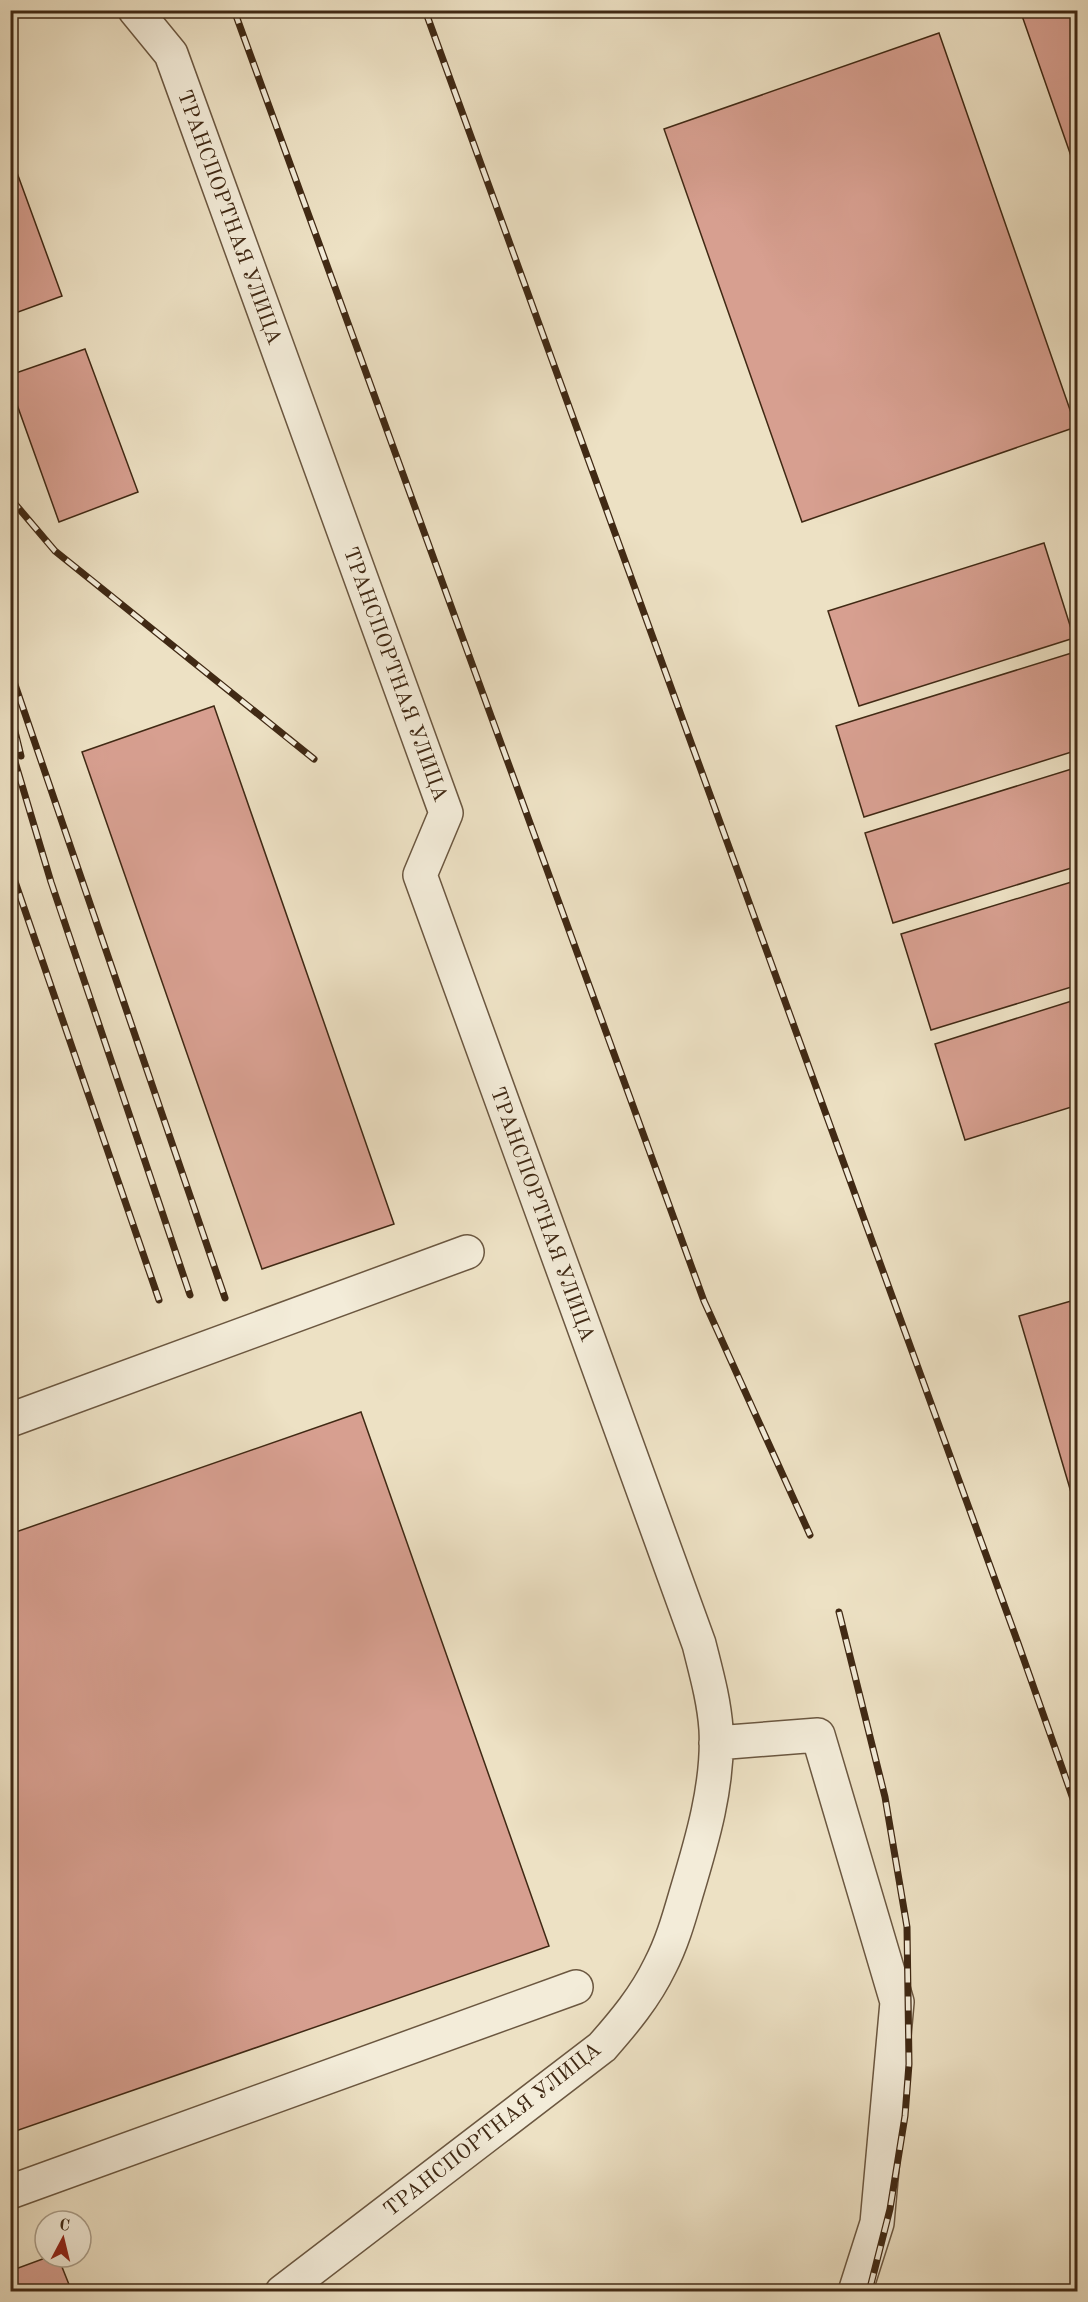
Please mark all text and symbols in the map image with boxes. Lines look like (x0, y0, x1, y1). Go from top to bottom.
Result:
street label: ТРАНСПОРТНАЯ УЛИЦА (173, 88, 284, 347)
street label: ТРАНСПОРТНАЯ УЛИЦА (339, 545, 450, 804)
street label: ТРАНСПОРТНАЯ УЛИЦА (486, 1085, 597, 1344)
street label: ТРАНСПОРТНАЯ УЛИЦА (381, 2039, 605, 2221)
north arrow (33, 2209, 93, 2269)
text: С (58, 2218, 71, 2235)

